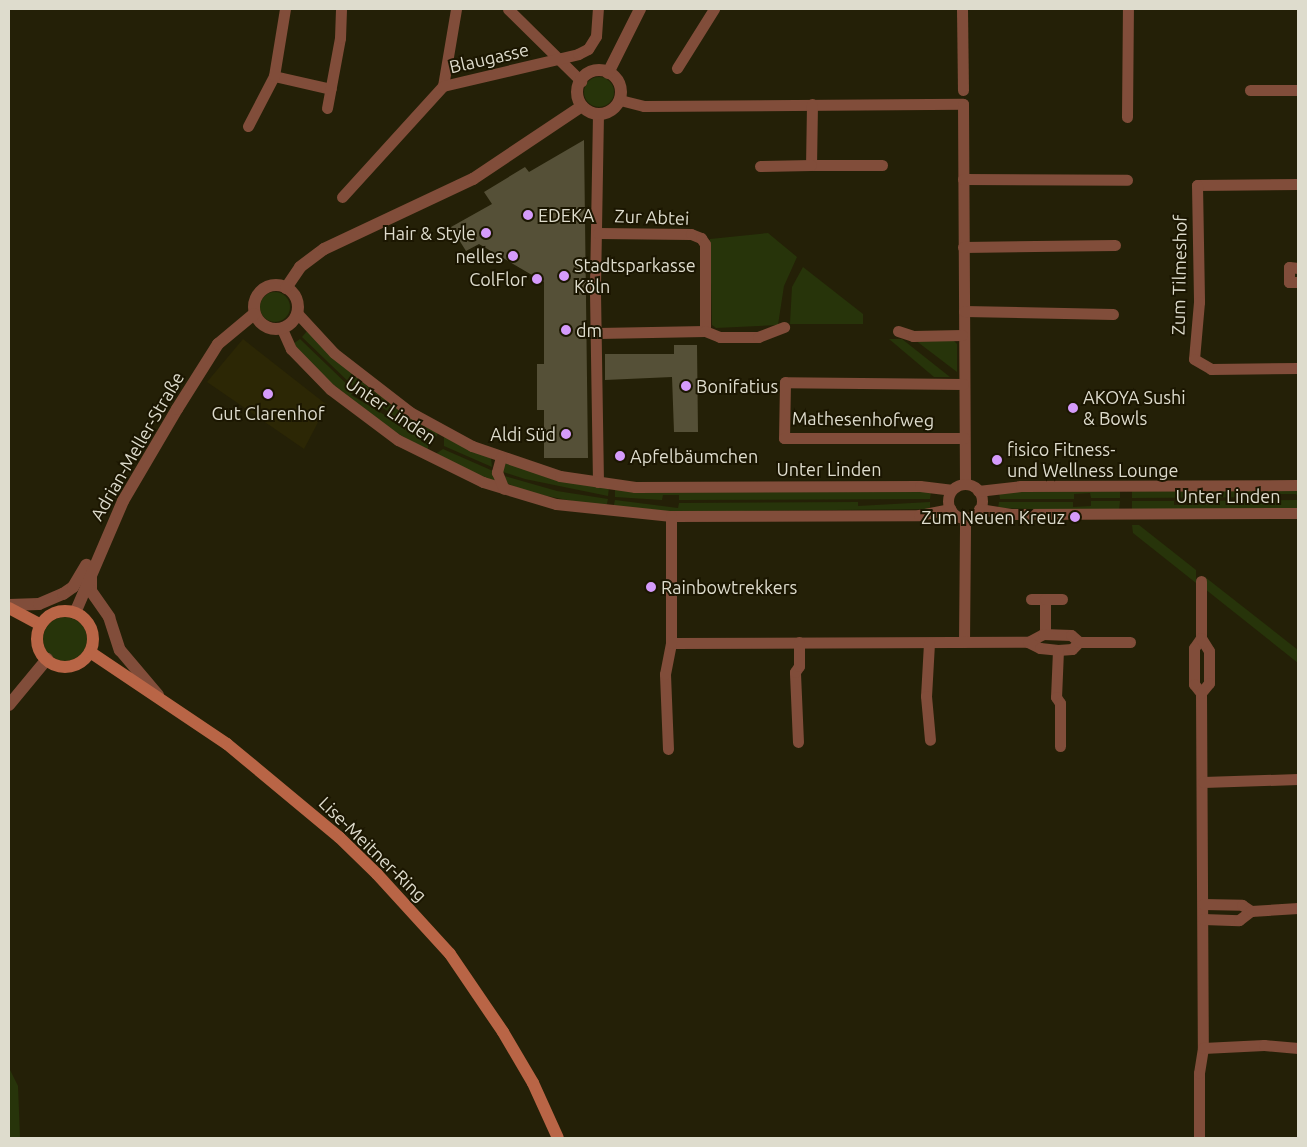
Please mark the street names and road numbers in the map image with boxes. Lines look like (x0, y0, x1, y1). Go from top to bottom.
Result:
street label: Blaugasse (447, 38, 531, 78)
street label: Zur Abtei (614, 205, 690, 229)
street label: Zum Tilmeshof (1167, 215, 1191, 335)
street label: Adrian-Meller-Straße (86, 368, 188, 524)
street label: Unter Linden (341, 372, 441, 448)
street label: Mathesenhofweg (792, 407, 934, 431)
street label: Unter Linden (776, 458, 882, 480)
street label: Unter Linden (1175, 485, 1281, 507)
street label: Lise-Meitner-Ring (315, 792, 431, 906)

